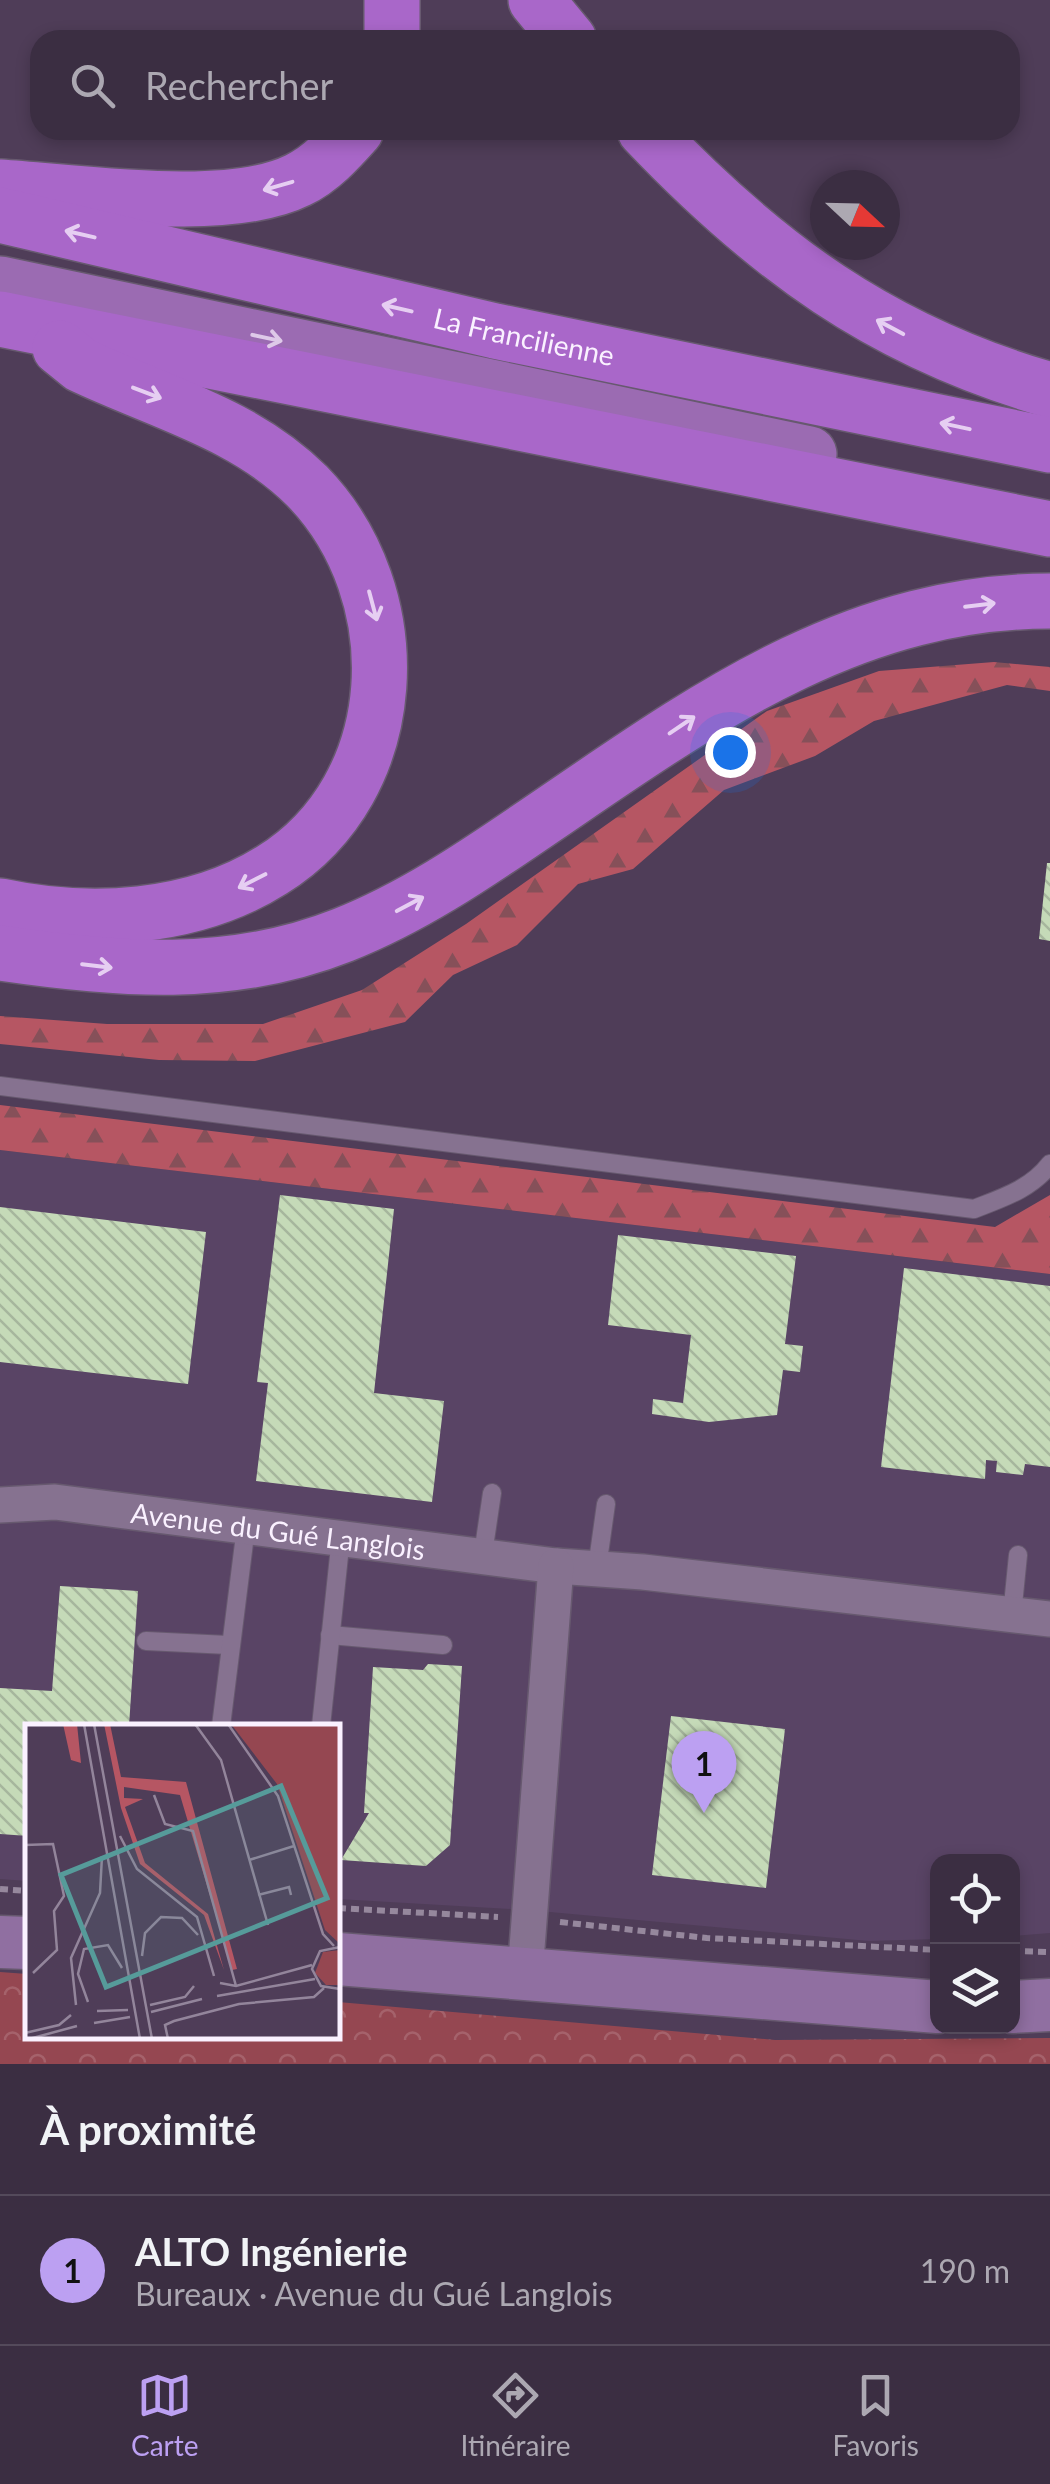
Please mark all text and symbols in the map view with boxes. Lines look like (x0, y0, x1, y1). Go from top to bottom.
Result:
search box (30, 30, 1020, 140)
icon: search (65, 58, 120, 113)
text: Rechercher (145, 62, 333, 108)
north arrow (810, 170, 900, 260)
one-way arrow (263, 178, 294, 196)
one-way arrow (65, 224, 97, 242)
one-way arrow (382, 298, 414, 316)
street label: La Francilienne (430, 300, 617, 372)
one-way arrow (876, 316, 905, 336)
one-way arrow (250, 330, 282, 349)
one-way arrow (131, 385, 162, 403)
one-way arrow (939, 415, 971, 434)
one-way arrow (365, 590, 384, 621)
one-way arrow (964, 595, 996, 614)
one-way arrow (667, 715, 695, 736)
your location (705, 727, 756, 778)
one-way arrow (237, 872, 267, 891)
one-way arrow (395, 893, 424, 913)
one-way arrow (80, 957, 112, 976)
street label: Avenue du Gué Langlois (129, 1495, 427, 1566)
inset map (25, 1724, 340, 2039)
pin: 1 (672, 1730, 736, 1813)
map controls (930, 1854, 1020, 2034)
button: locate (930, 1854, 1020, 1944)
button: layers (930, 1944, 1020, 2034)
text: À proximité (40, 2104, 256, 2154)
text: ALTO Ingénierie (135, 2228, 407, 2274)
text: 1 (63, 2251, 82, 2290)
text: 190 m (920, 2251, 1010, 2290)
text: Bureaux · Avenue du Gué Langlois (135, 2274, 613, 2313)
tab: Carte (131, 2368, 199, 2462)
tab: Itinéraire (461, 2368, 571, 2462)
tab: Favoris (833, 2368, 919, 2462)

